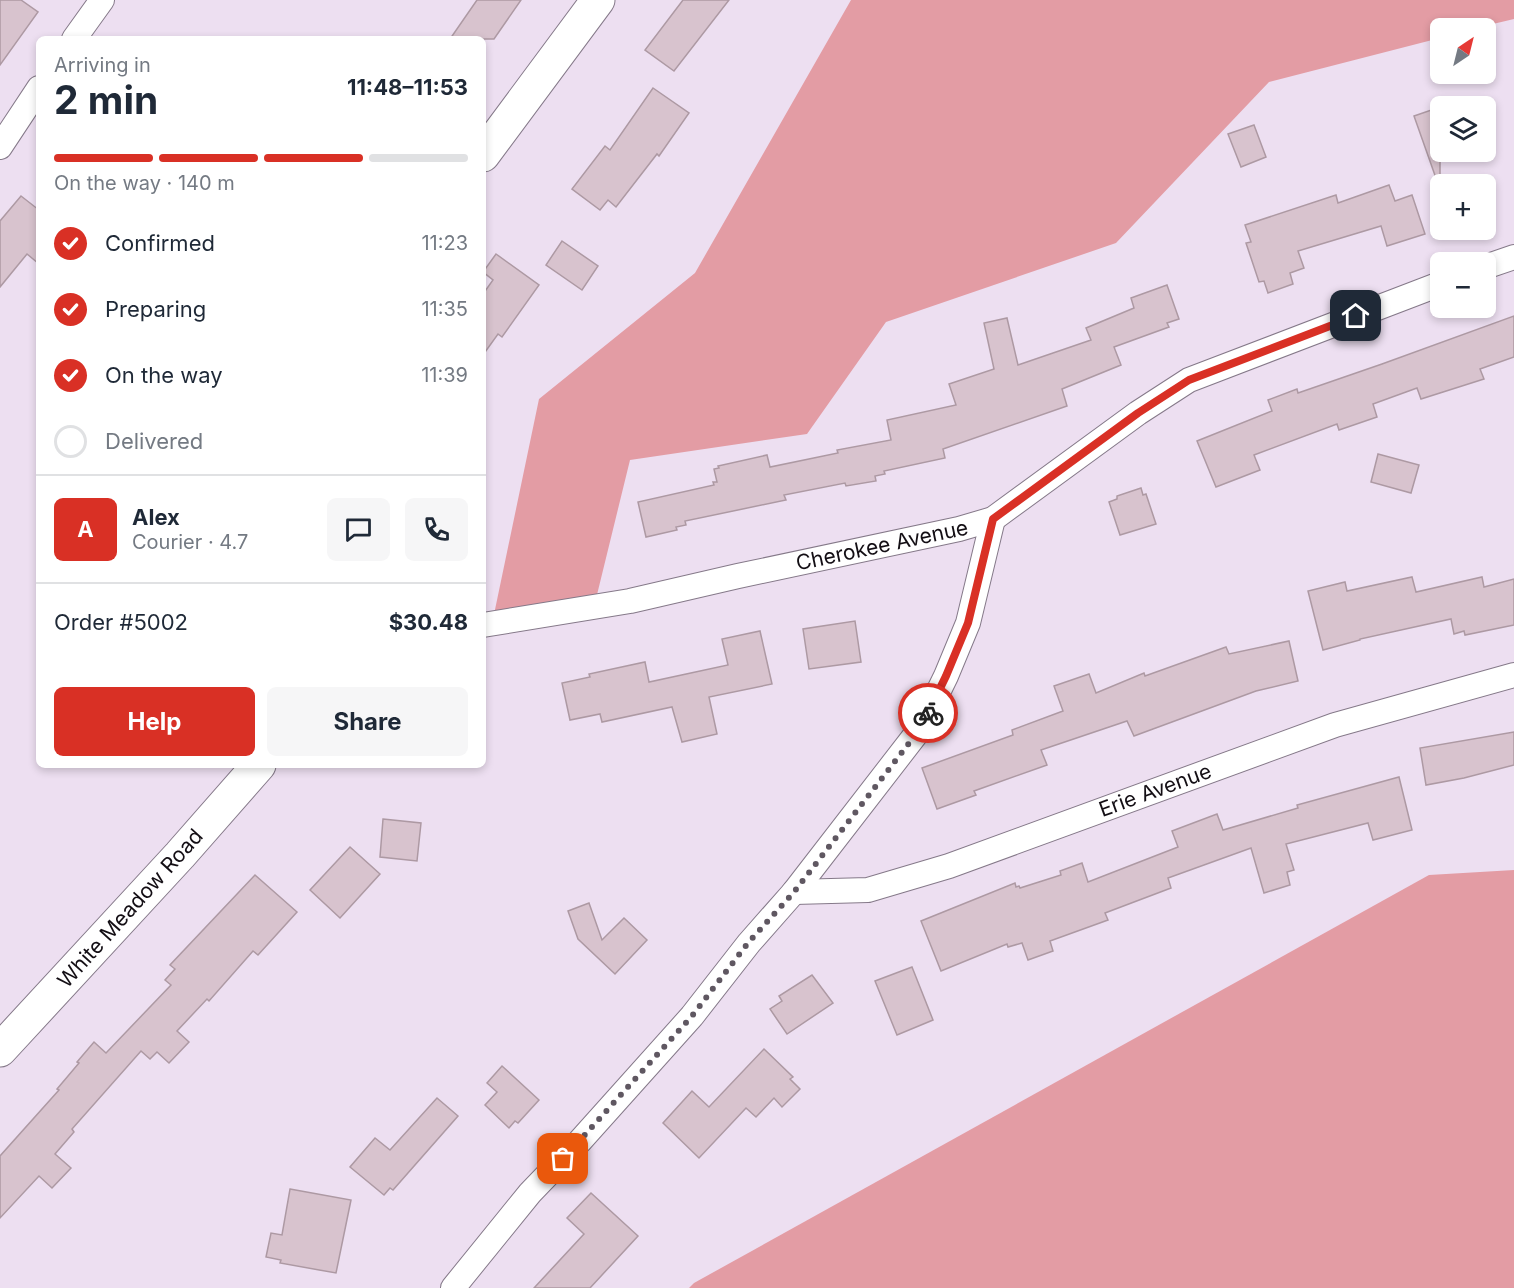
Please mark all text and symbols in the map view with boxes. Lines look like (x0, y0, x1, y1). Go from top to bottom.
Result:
north arrow (1430, 18, 1496, 84)
map controls (1430, 18, 1496, 318)
text: Arriving in (54, 53, 151, 77)
text: 11:48–11:53 (347, 74, 468, 100)
text: 2 min (54, 76, 158, 123)
button: layers (1430, 96, 1496, 162)
text: On the way · 140 m (54, 171, 235, 195)
button: + (1430, 174, 1496, 240)
icon: check (54, 227, 87, 260)
text: Confirmed (105, 230, 215, 256)
text: 11:23 (421, 231, 468, 255)
button: − (1430, 252, 1496, 318)
pin (1330, 290, 1381, 341)
icon: check (54, 293, 87, 326)
text: Preparing (105, 296, 206, 322)
text: 11:35 (421, 297, 468, 321)
icon: home (1339, 299, 1372, 332)
icon: check (54, 359, 87, 392)
text: On the way (105, 362, 223, 388)
text: 11:39 (421, 363, 468, 387)
text: Delivered (105, 428, 203, 454)
button: chat (327, 498, 390, 561)
button: phone (405, 498, 468, 561)
text: Alex (132, 504, 180, 530)
street label: Cherokee Avenue (794, 515, 970, 575)
text: A (77, 516, 94, 542)
text: Courier · 4.7 (132, 530, 248, 554)
text: Order #5002 (54, 609, 188, 635)
text: $30.48 (389, 609, 468, 635)
courier (898, 683, 958, 743)
button: Help (54, 687, 255, 756)
button: Share (267, 687, 468, 756)
icon: bike (912, 697, 945, 730)
street label: Erie Avenue (1095, 758, 1215, 822)
street label: White Meadow Road (52, 823, 208, 993)
pin (537, 1133, 588, 1184)
icon: bag (546, 1142, 579, 1175)

